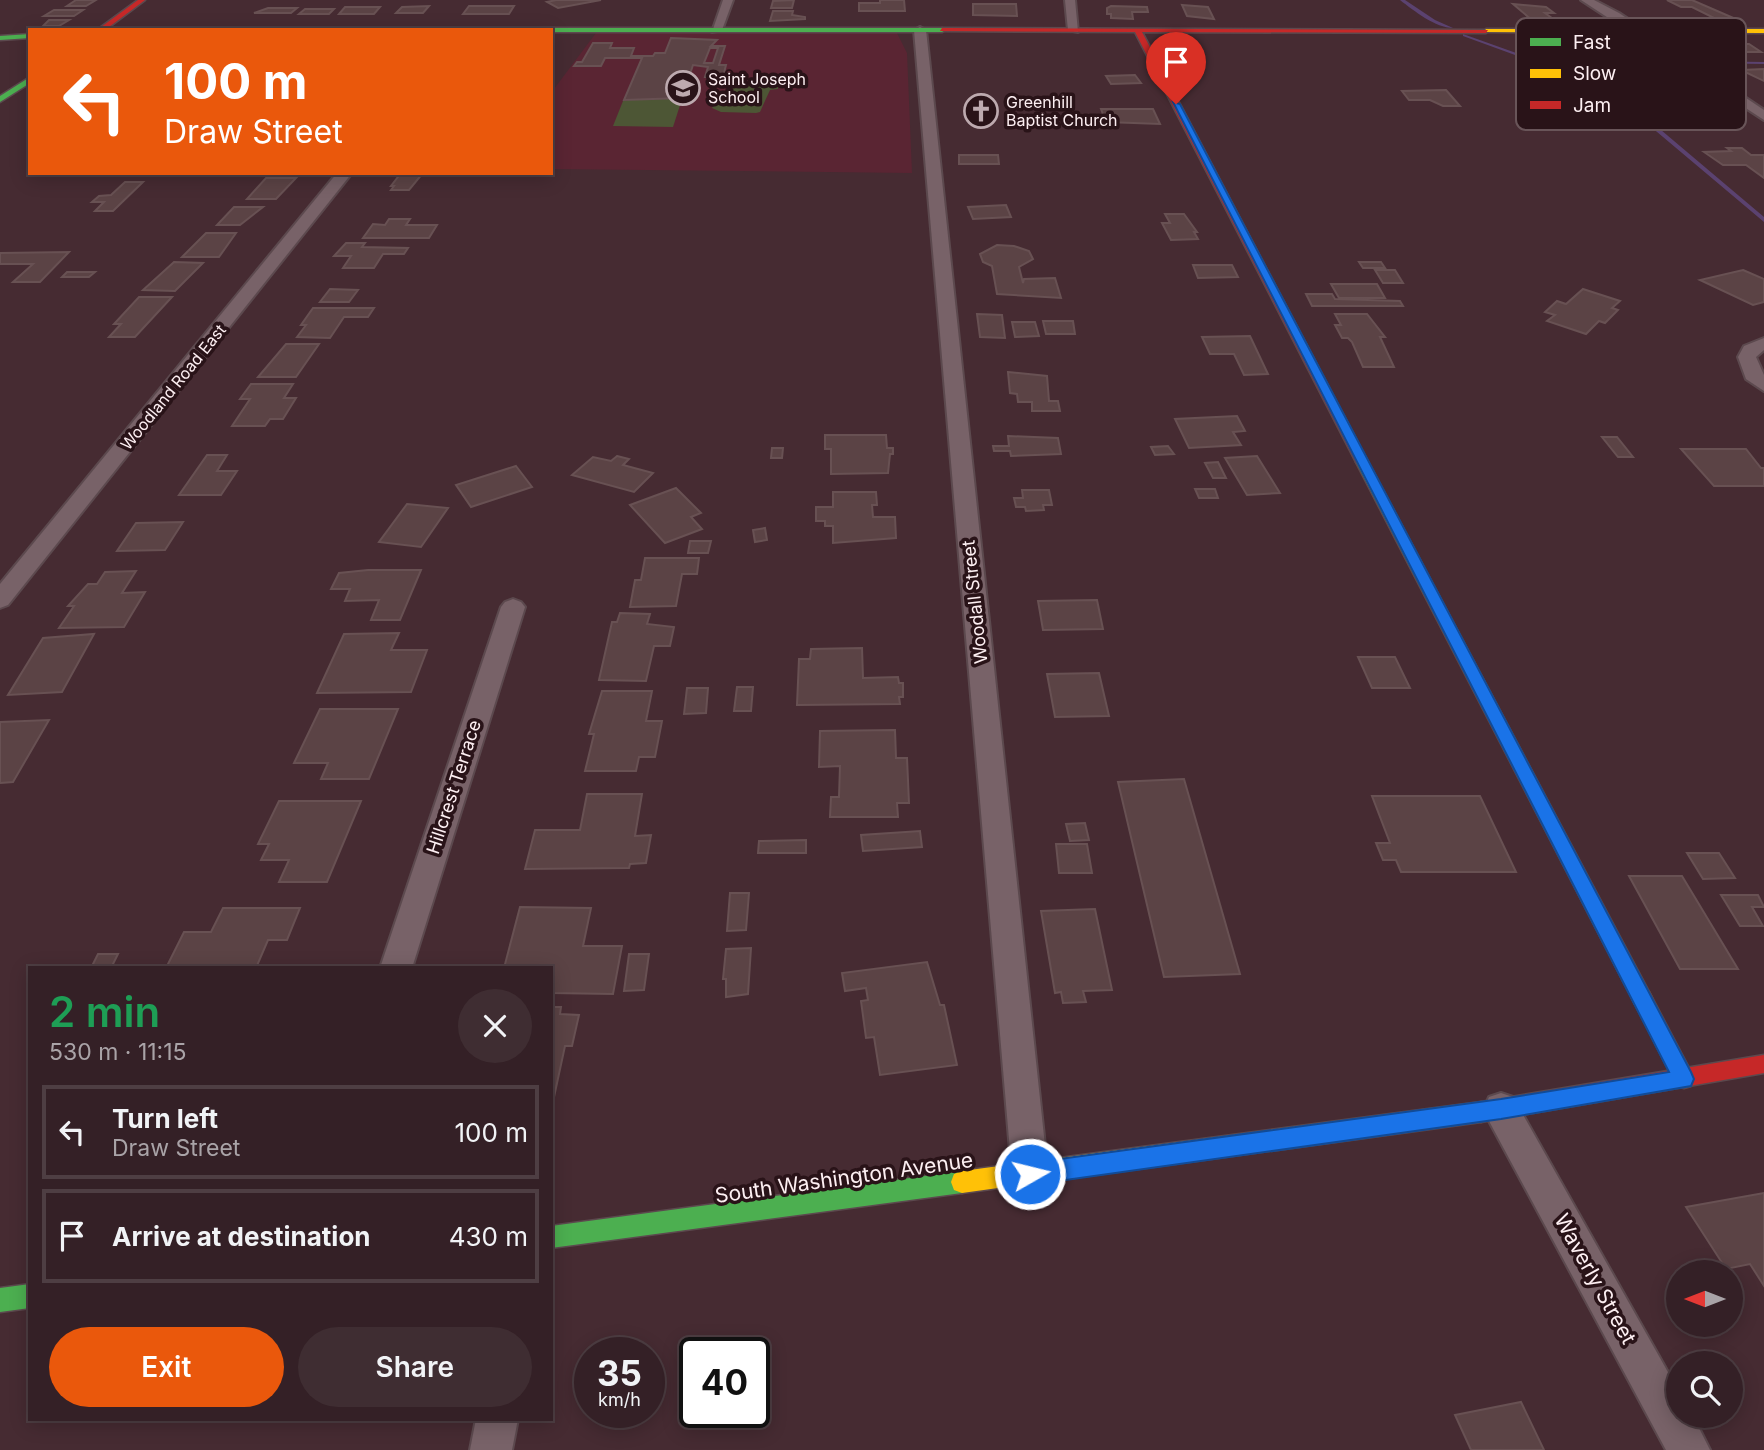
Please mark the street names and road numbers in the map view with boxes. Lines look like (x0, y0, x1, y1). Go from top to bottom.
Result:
street label: Woodland Road East (116, 320, 230, 454)
street label: Woodall Street (958, 539, 991, 665)
street label: Hillcrest Terrace (422, 717, 485, 856)
street label: South Washington Avenue (713, 1147, 975, 1208)
street label: Waverly Street (1549, 1209, 1642, 1348)

